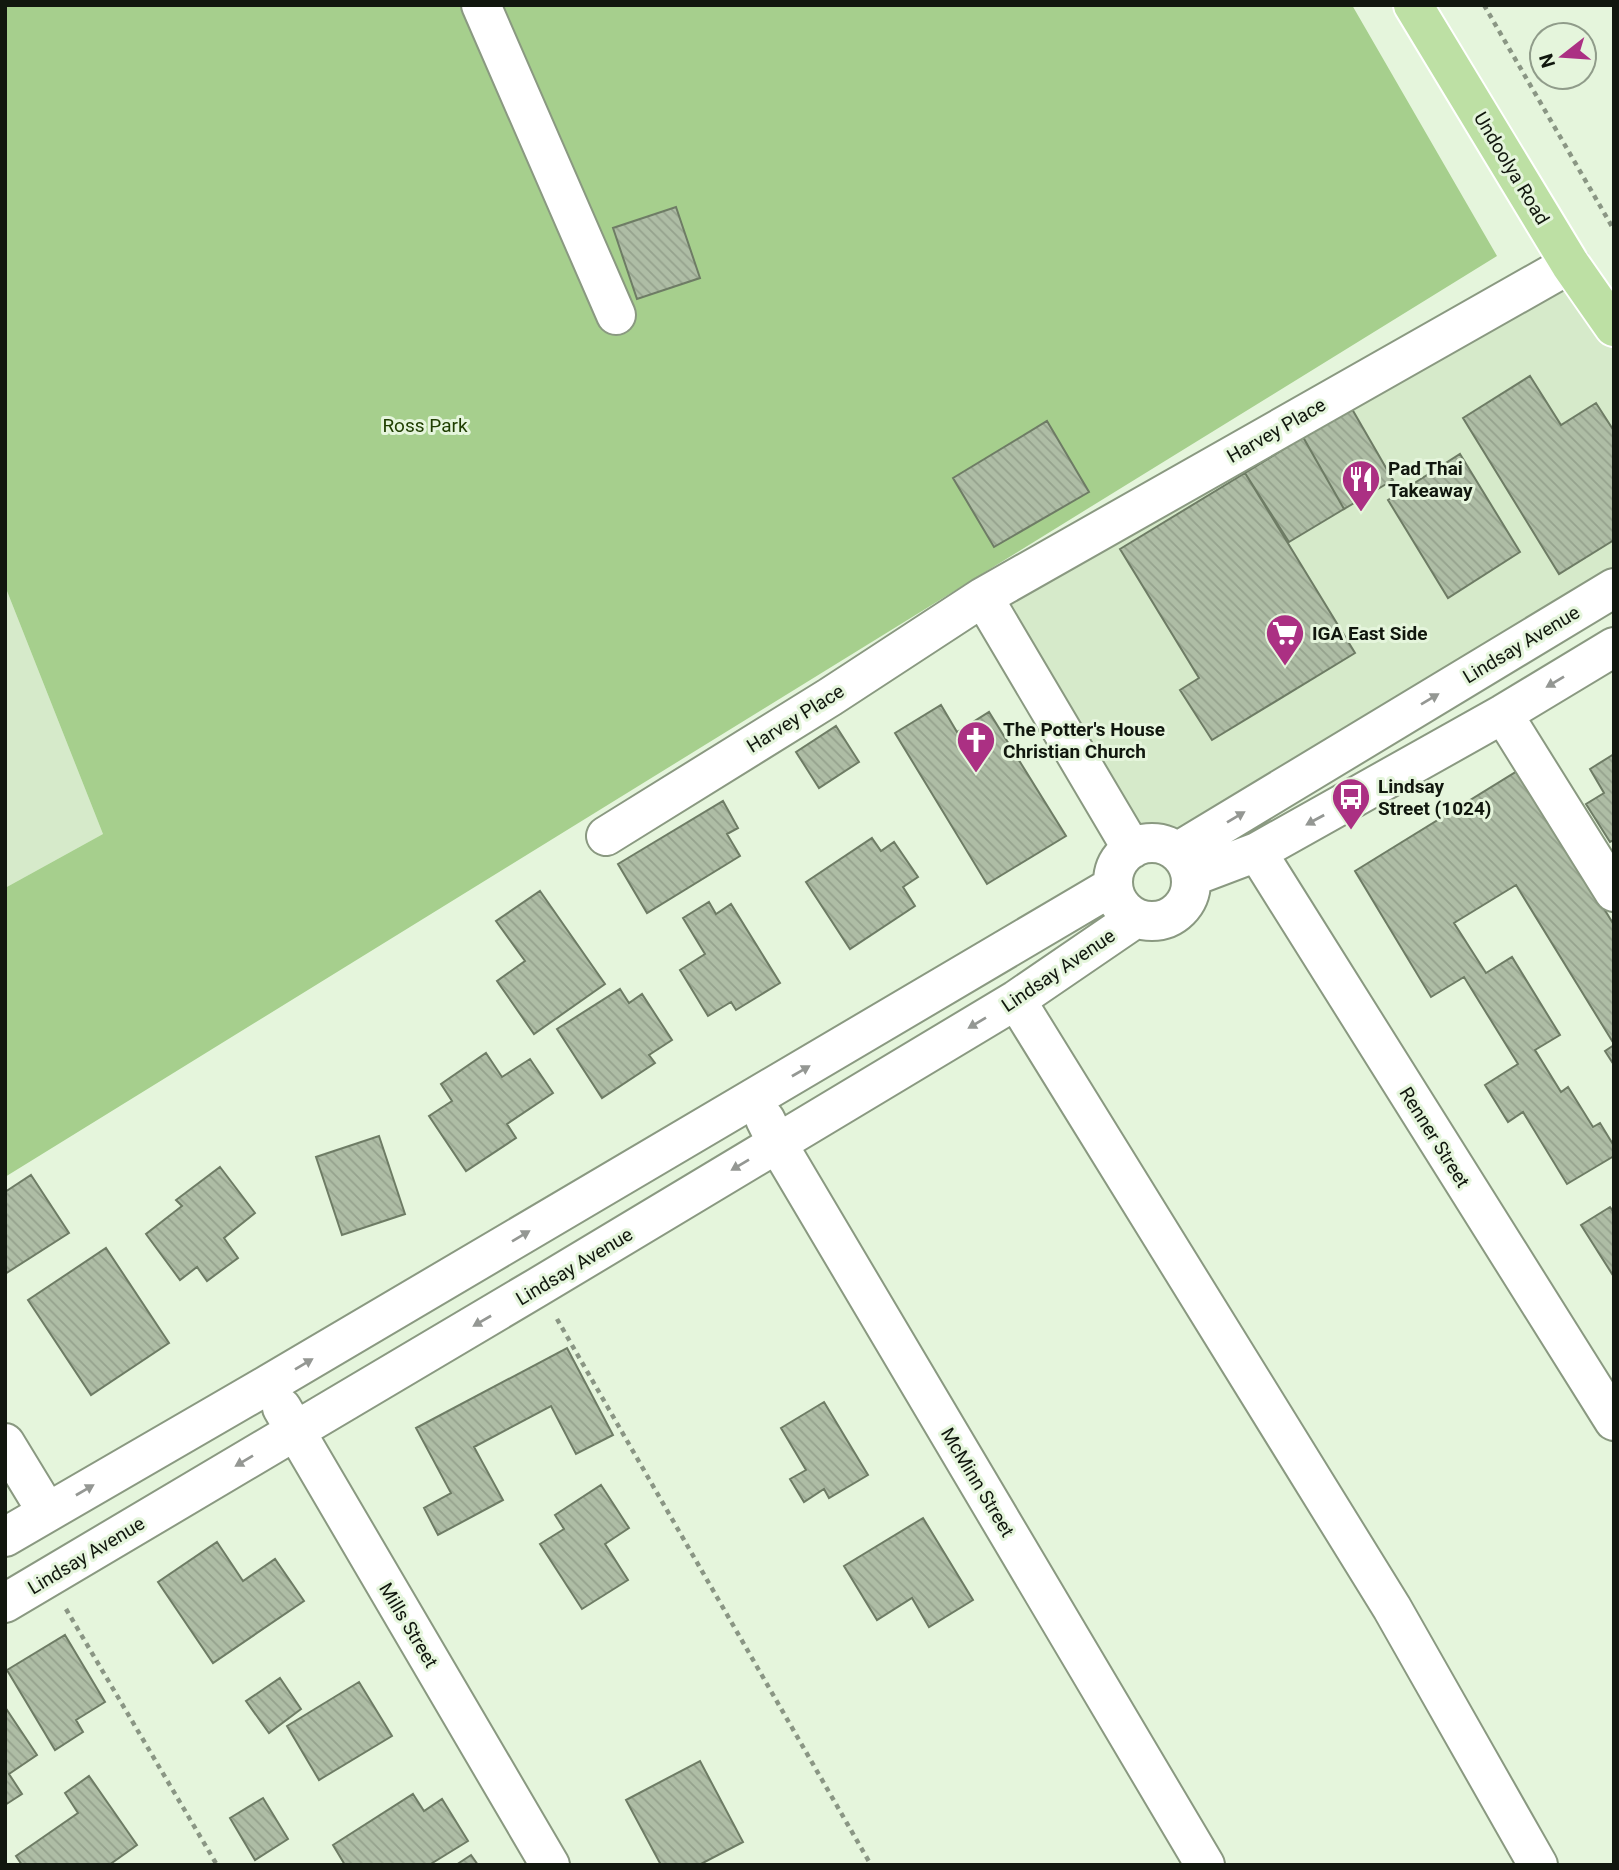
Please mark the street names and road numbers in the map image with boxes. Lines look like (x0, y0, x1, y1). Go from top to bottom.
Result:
street label: Undoolya Road (1469, 108, 1554, 229)
street label: Harvey Place (1223, 393, 1330, 468)
street label: Lindsay Avenue (1459, 601, 1584, 688)
street label: Harvey Place (742, 679, 848, 757)
street label: Lindsay Avenue (997, 924, 1119, 1017)
street label: Renner Street (1395, 1083, 1475, 1192)
street label: Lindsay Avenue (512, 1223, 637, 1310)
street label: McMinn Street (936, 1423, 1019, 1541)
street label: Lindsay Avenue (24, 1512, 149, 1599)
street label: Mills Street (374, 1579, 443, 1672)

